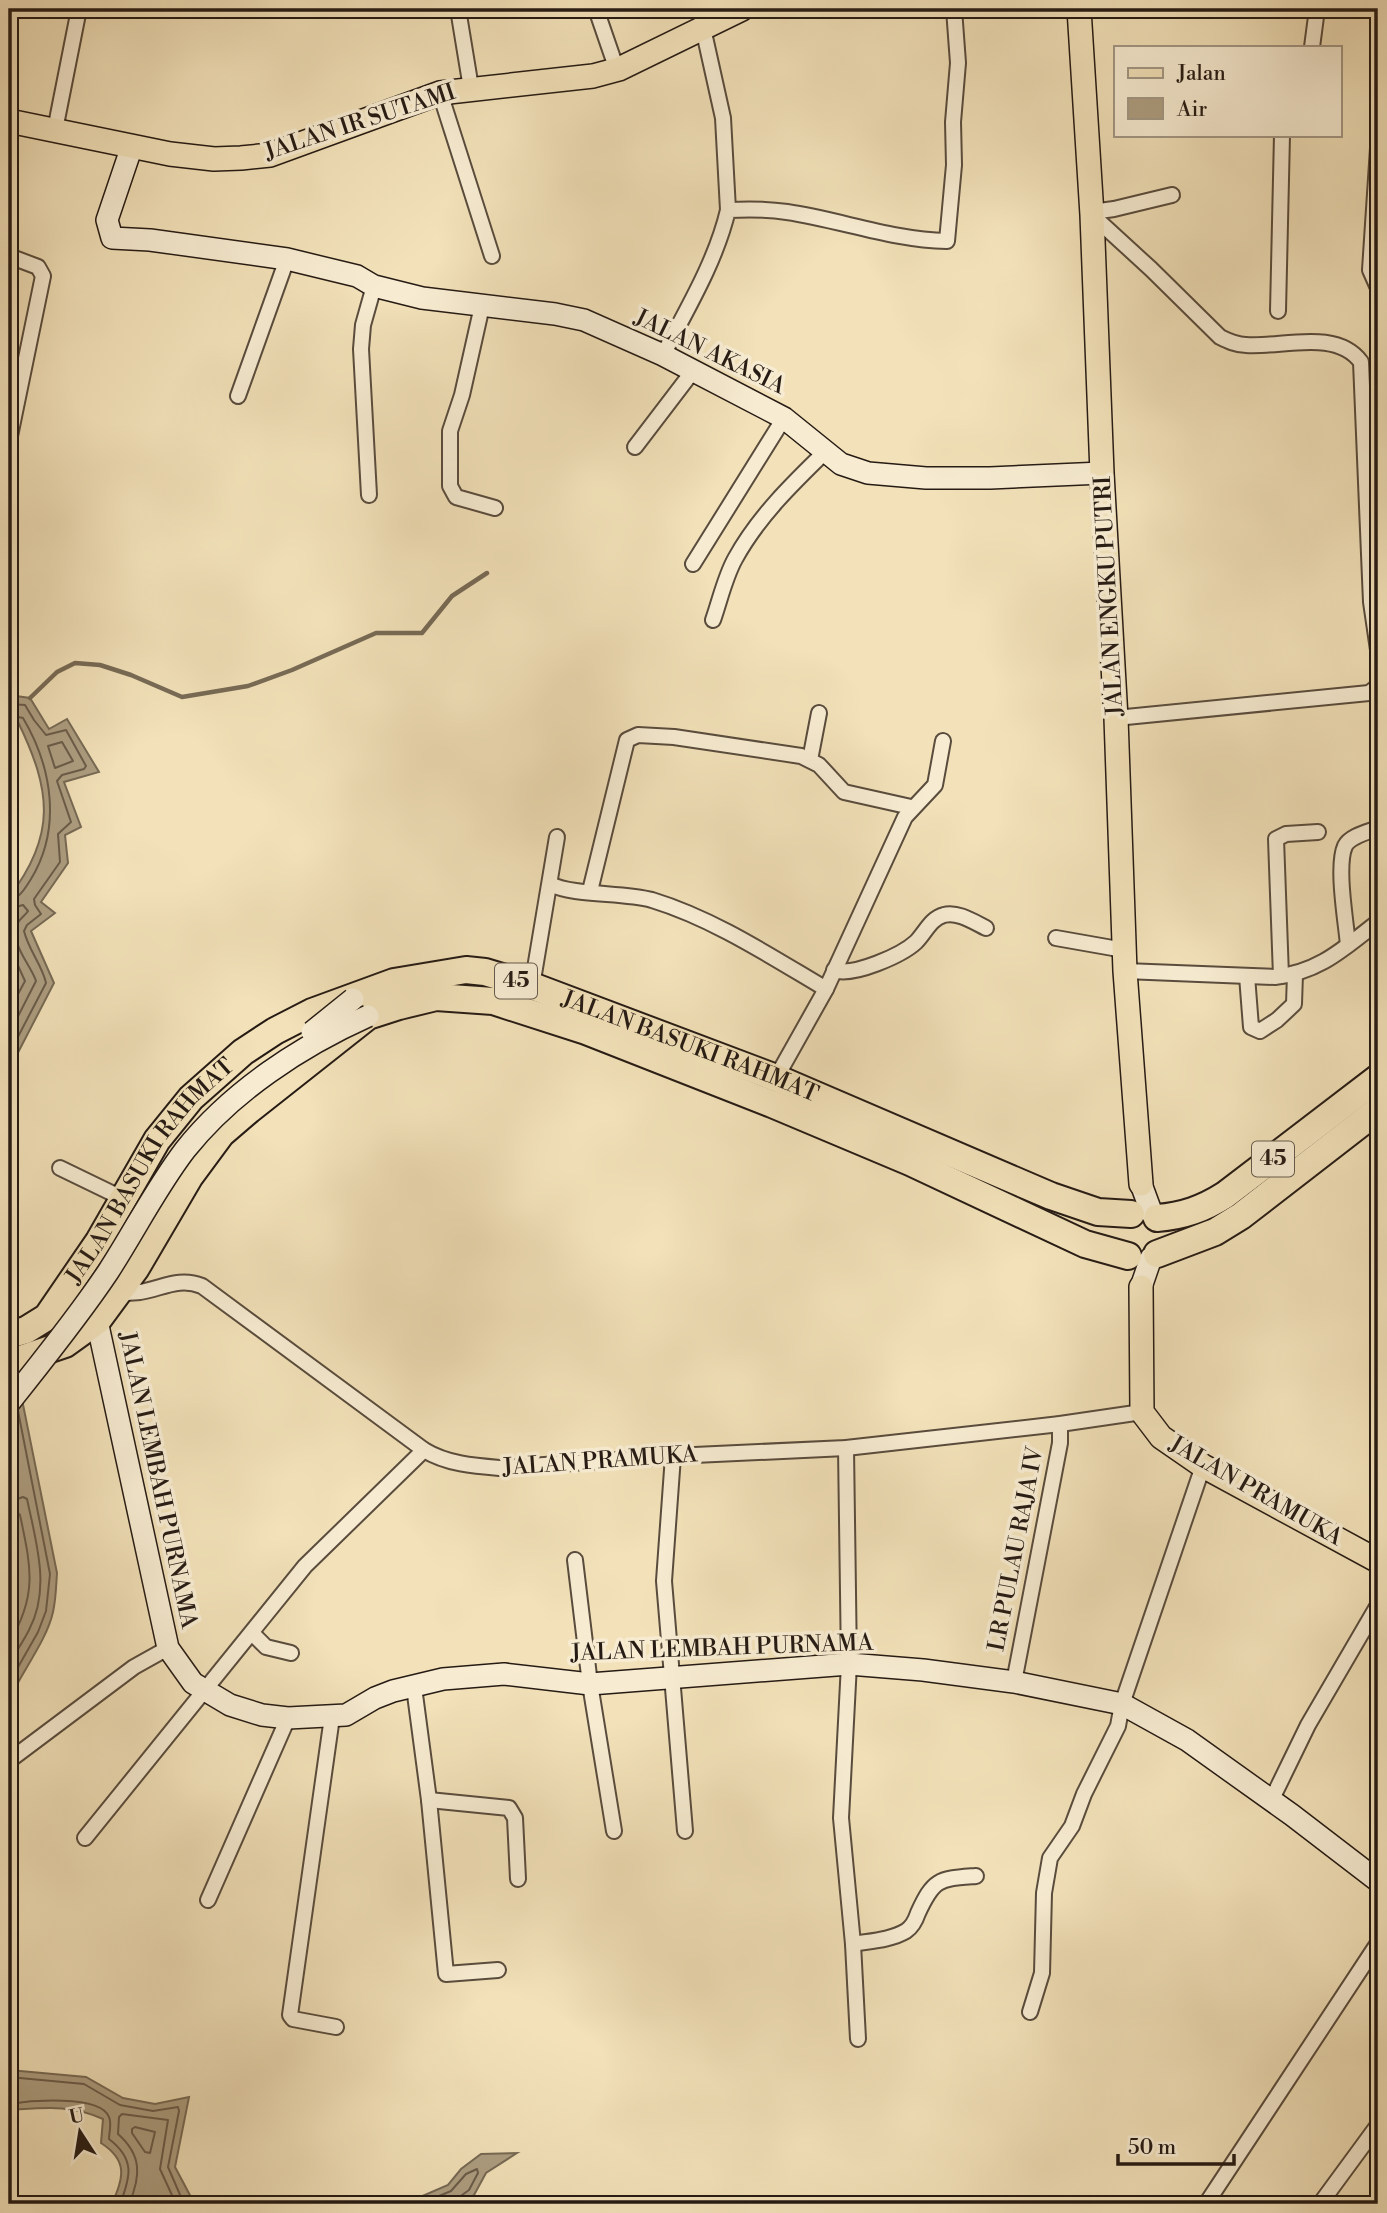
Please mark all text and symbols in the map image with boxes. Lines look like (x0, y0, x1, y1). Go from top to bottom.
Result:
legend (1114, 46, 1342, 136)
text: Jalan (1176, 61, 1226, 87)
street label: JALAN IR SUTAMI (260, 78, 459, 166)
text: Air (1176, 97, 1207, 123)
street label: JALAN AKASIA (629, 303, 791, 401)
street label: JALAN ENGKU PUTRI (1089, 475, 1129, 718)
road number: 45 (495, 964, 537, 998)
street label: JALAN BASUKI RAHMAT (557, 984, 823, 1108)
street label: JALAN BASUKI RAHMAT (59, 1052, 240, 1290)
road number: 45 (1252, 1142, 1294, 1176)
street label: JALAN LEMBAH PURNAMA (113, 1328, 203, 1632)
street label: JALAN PRAMUKA (1164, 1430, 1349, 1553)
street label: JALAN PRAMUKA (501, 1440, 700, 1482)
street label: LR PULAU RAJA IV (982, 1444, 1050, 1654)
street label: JALAN LEMBAH PURNAMA (569, 1629, 875, 1667)
north arrow (46, 2098, 116, 2168)
text: U (67, 2103, 87, 2130)
scale bar (1118, 2122, 1233, 2166)
text: 50 m (1128, 2135, 1176, 2161)

